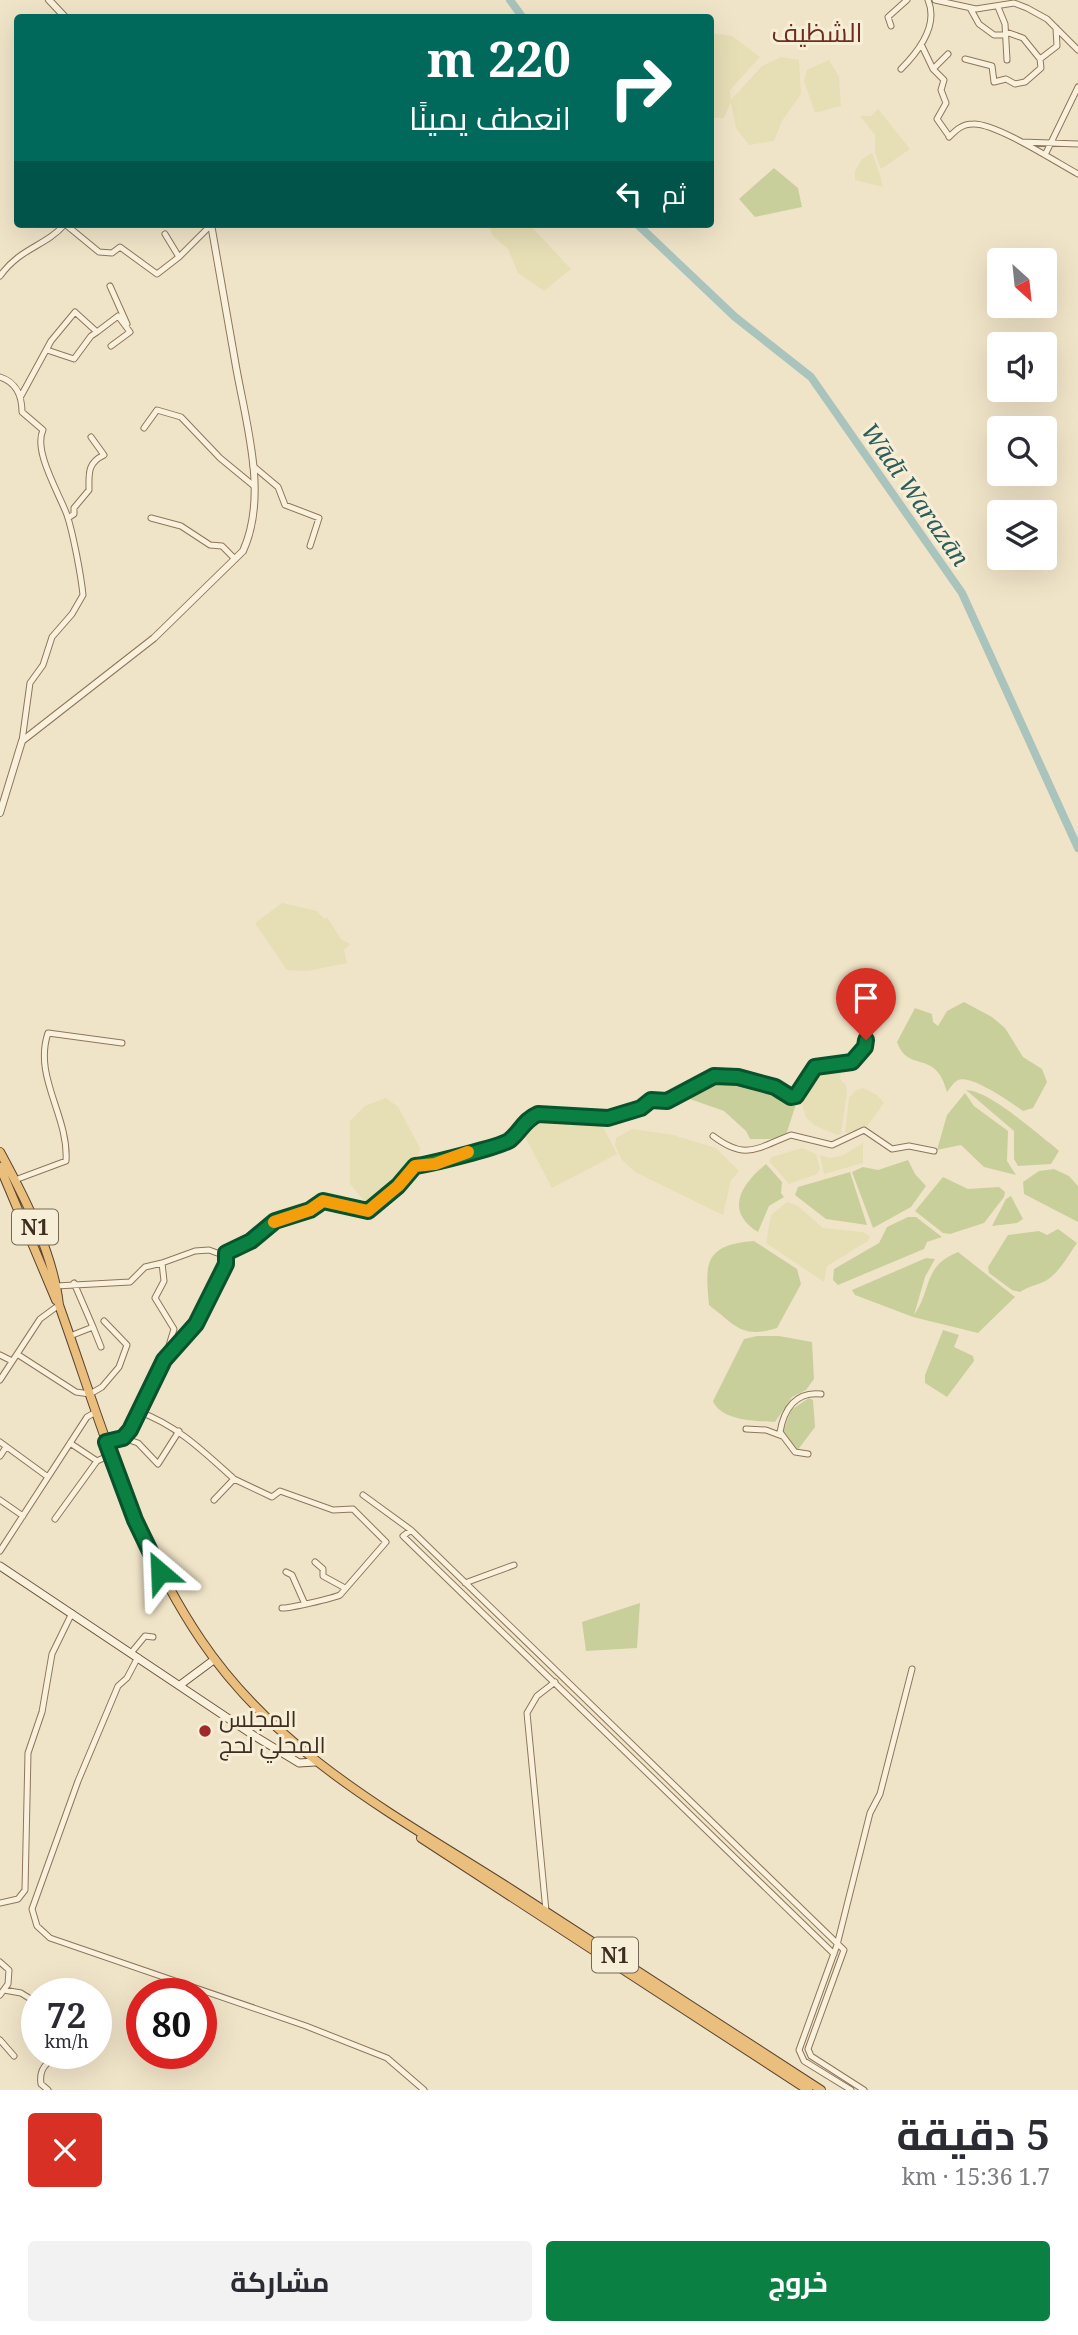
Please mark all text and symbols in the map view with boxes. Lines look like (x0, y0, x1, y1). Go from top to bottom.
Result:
district label: الشظيف (771, 14, 863, 50)
text: 220 m (427, 25, 571, 91)
icon: right (595, 42, 686, 133)
text: انعطف يمينًا (409, 96, 571, 139)
icon: left (610, 175, 648, 213)
text: ثم (662, 176, 686, 212)
north arrow (987, 248, 1057, 318)
map controls (987, 248, 1057, 570)
button: sound (987, 332, 1057, 402)
water label: Wādī Warazān (854, 416, 978, 572)
button: search (987, 416, 1057, 486)
button: layers (987, 500, 1057, 570)
pin (836, 968, 896, 1040)
icon: arrive (847, 979, 885, 1017)
road number: N1 (12, 1210, 58, 1244)
position arrow (123, 1535, 197, 1609)
place label: المجلس المحلي لحج (219, 1702, 326, 1763)
marker: المجلس المحلي لحج (197, 1723, 213, 1739)
road number: N1 (592, 1938, 638, 1972)
speed limit sign: 80 (126, 1978, 217, 2069)
text: 72 (47, 1991, 86, 2038)
text: km/h (44, 2029, 89, 2053)
text: 5 دقيقة (897, 2105, 1050, 2162)
button: close (28, 2113, 102, 2187)
text: 1.7 km · 15:36 (902, 2160, 1050, 2192)
button: مشاركة (28, 2241, 532, 2321)
button: خروج (546, 2241, 1050, 2321)

